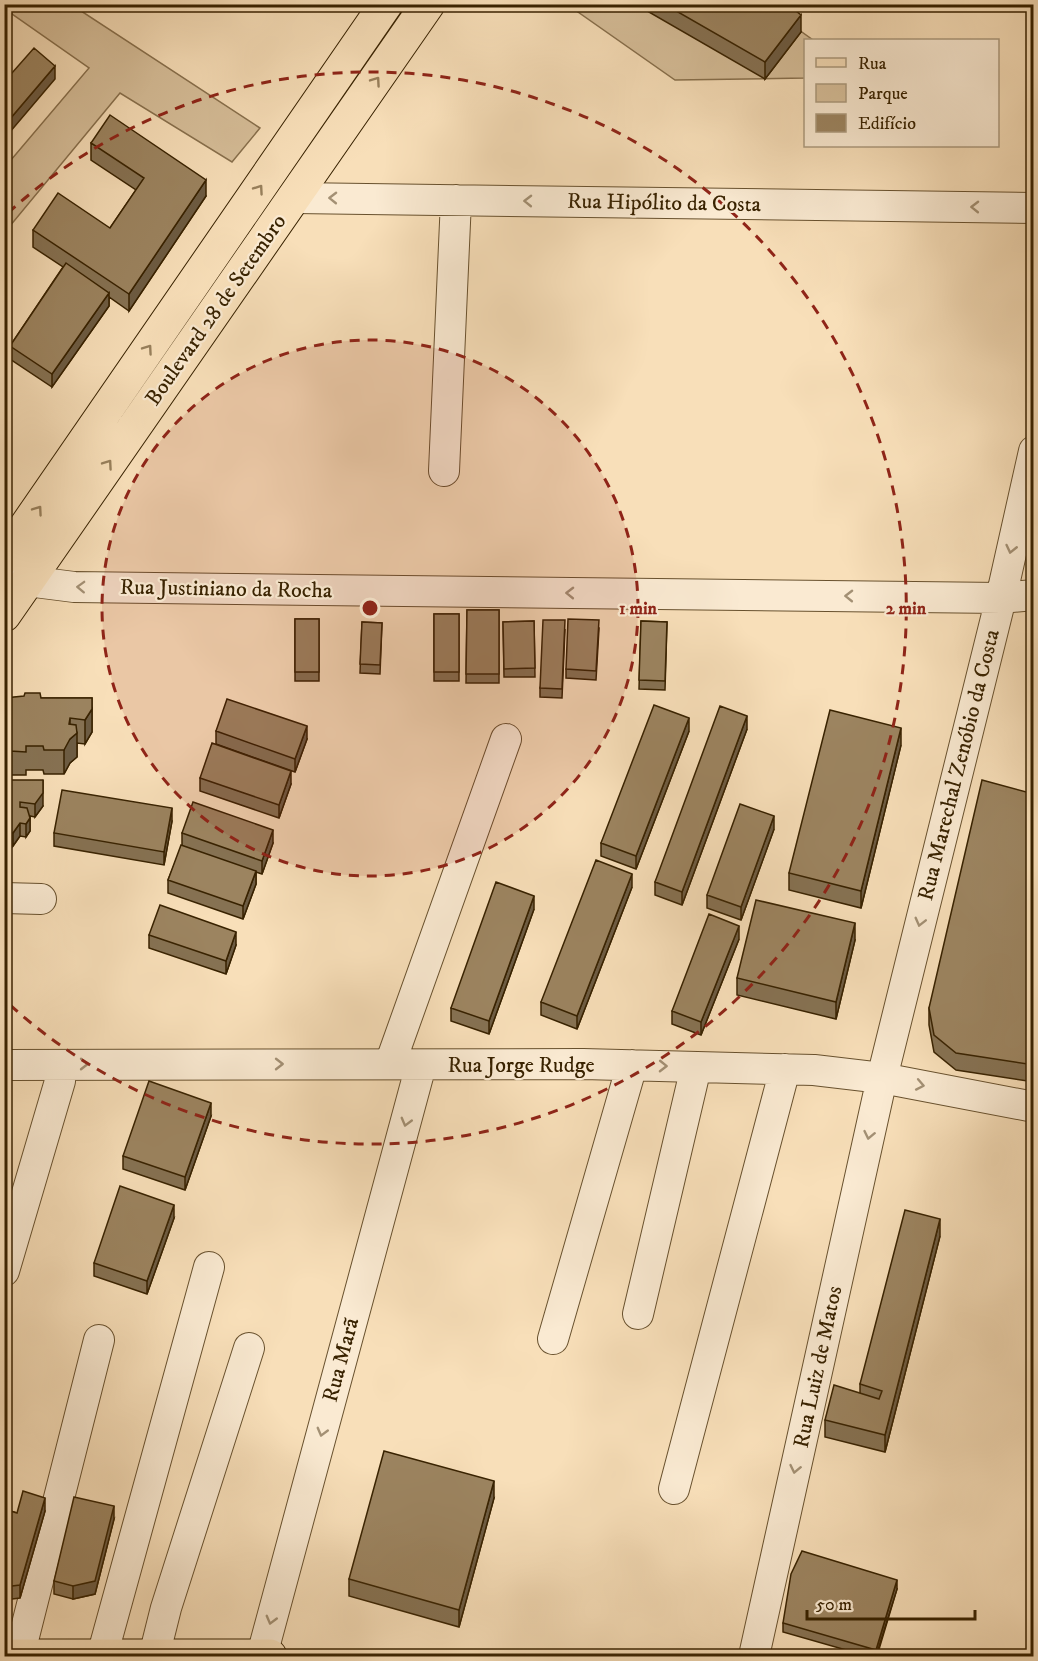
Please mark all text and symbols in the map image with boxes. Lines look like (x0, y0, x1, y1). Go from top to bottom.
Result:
legend (804, 39, 999, 147)
text: Rua (858, 53, 887, 75)
one-way arrow (369, 76, 380, 87)
text: Parque (858, 83, 908, 105)
text: Edifício (858, 113, 916, 135)
one-way arrow (252, 184, 263, 195)
street label: Rua Hipólito da Costa (567, 188, 762, 218)
one-way arrow (329, 192, 338, 204)
one-way arrow (524, 195, 533, 207)
one-way arrow (971, 201, 980, 214)
street label: Boulevard 28 de Setembro (140, 209, 292, 411)
one-way arrow (141, 345, 152, 356)
one-way arrow (101, 460, 112, 471)
one-way arrow (31, 505, 42, 516)
one-way arrow (1006, 543, 1019, 553)
street label: Rua Justiniano da Rocha (120, 574, 333, 604)
one-way arrow (77, 580, 86, 593)
one-way arrow (566, 586, 575, 599)
one-way arrow (845, 590, 854, 602)
centre of rings (360, 598, 380, 618)
text: 1 min (619, 598, 658, 620)
text: 2 min (886, 598, 927, 620)
street label: Rua Marechal Zenóbio da Costa (912, 626, 1006, 903)
one-way arrow (915, 917, 928, 927)
street label: Rua Jorge Rudge (447, 1052, 595, 1079)
one-way arrow (79, 1058, 88, 1070)
one-way arrow (274, 1058, 283, 1070)
one-way arrow (658, 1060, 667, 1072)
one-way arrow (914, 1078, 924, 1091)
one-way arrow (400, 1117, 413, 1127)
one-way arrow (864, 1130, 877, 1140)
street label: Rua Luiz de Matos (788, 1283, 848, 1451)
street label: Rua Marã (317, 1314, 365, 1405)
one-way arrow (317, 1426, 329, 1436)
one-way arrow (790, 1464, 803, 1474)
scale bar (807, 1583, 975, 1621)
text: 50 m (816, 1594, 852, 1616)
one-way arrow (266, 1615, 279, 1625)

